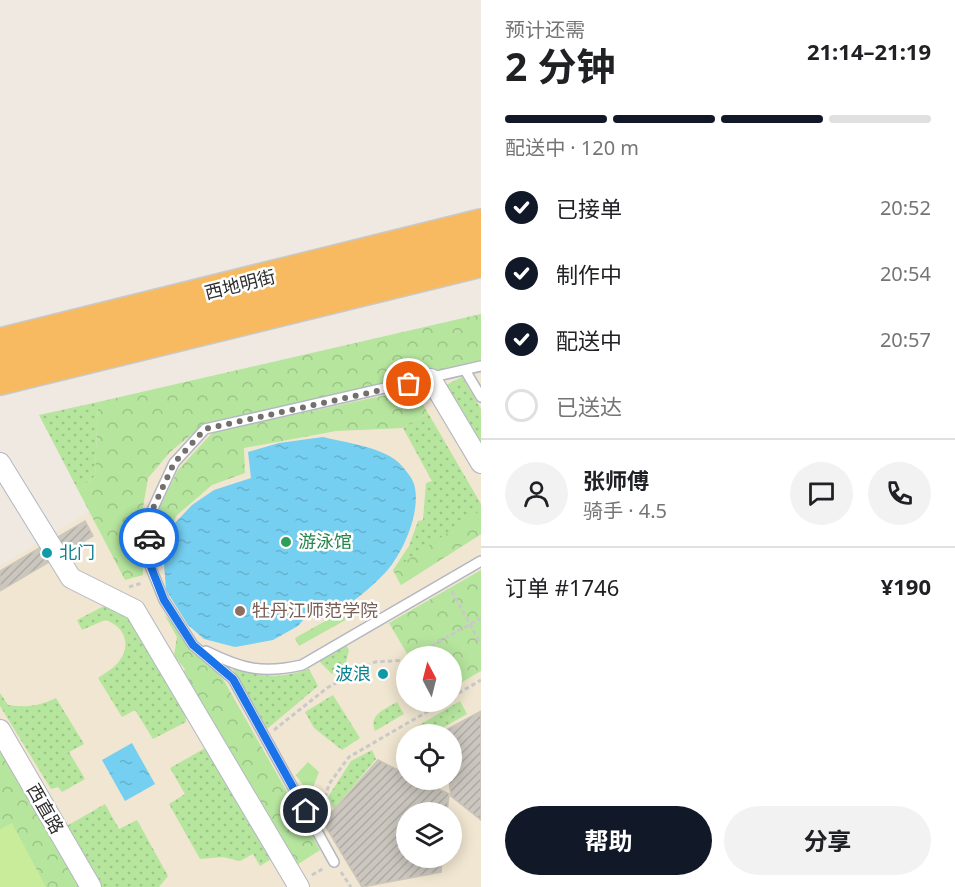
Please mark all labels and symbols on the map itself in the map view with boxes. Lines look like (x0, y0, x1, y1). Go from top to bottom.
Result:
street label: 西地明街 (202, 264, 278, 304)
pin (383, 358, 434, 409)
courier (119, 508, 179, 568)
place label: 游泳馆 (298, 529, 352, 553)
marker: 游泳馆 (279, 535, 293, 549)
place label: 北门 (59, 540, 95, 564)
marker: 北门 (40, 546, 54, 560)
place label: 牡丹江师范学院 (252, 598, 378, 622)
marker: 牡丹江师范学院 (233, 604, 247, 618)
north arrow (396, 646, 462, 712)
place label: 波浪 (335, 661, 371, 685)
marker: 波浪 (376, 667, 390, 681)
street label: 西直路 (22, 779, 70, 838)
pin (280, 785, 331, 836)

